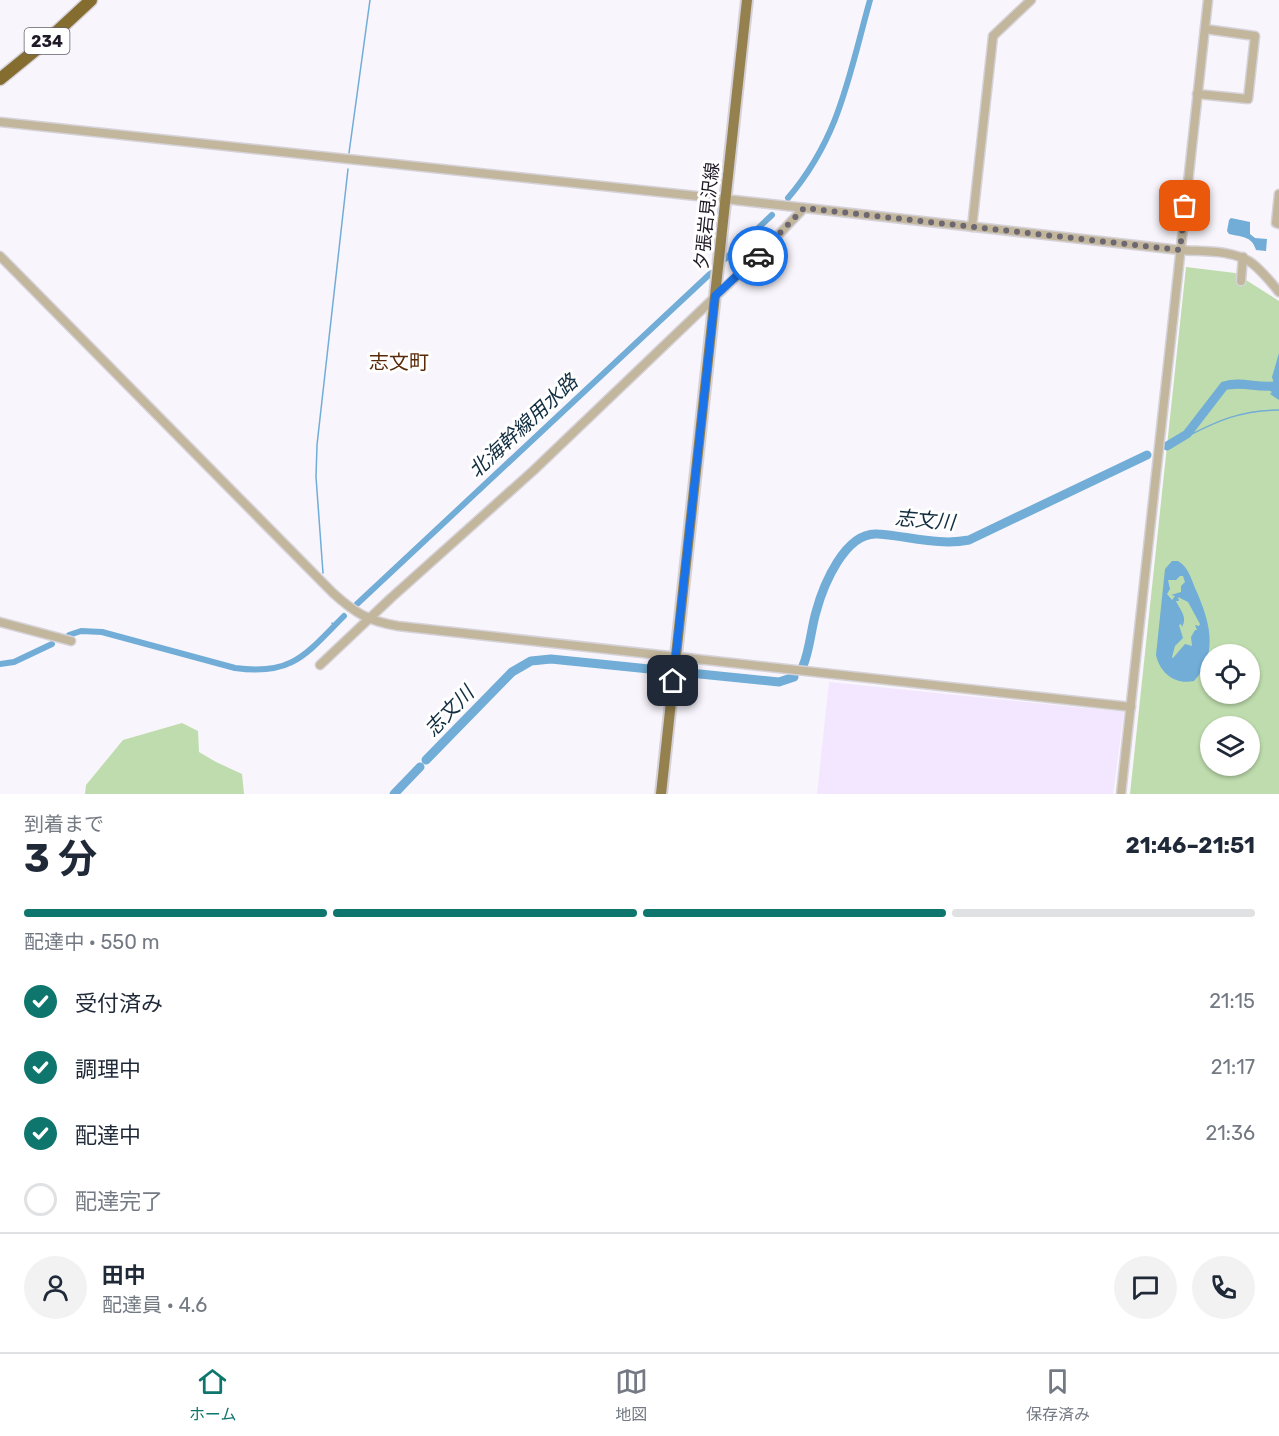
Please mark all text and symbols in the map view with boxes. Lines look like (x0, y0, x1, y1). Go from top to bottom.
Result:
road number: 234 (24, 28, 70, 54)
street label: 夕張岩見沢線 (690, 161, 724, 271)
pin (1159, 180, 1210, 231)
icon: bag (1168, 189, 1201, 222)
courier (728, 226, 788, 286)
icon: car (742, 240, 775, 273)
district label: 志文町 (369, 350, 429, 374)
water label: 北海幹線用水路 (464, 368, 584, 483)
water label: 志文川 (894, 505, 958, 535)
map controls (1200, 644, 1260, 776)
button: locate (1200, 644, 1260, 704)
pin (647, 655, 698, 706)
icon: home (656, 664, 689, 697)
water label: 志文川 (420, 680, 480, 741)
button: layers (1200, 716, 1260, 776)
text: 到着まで (24, 812, 104, 836)
text: 21:46–21:51 (1125, 832, 1255, 859)
text: 3 分 (24, 836, 97, 882)
text: 配達中 · 550 m (24, 930, 160, 954)
icon: check (24, 985, 57, 1018)
text: 21:15 (1209, 989, 1255, 1013)
text: 受付済み (75, 990, 163, 1017)
icon: check (24, 1051, 57, 1084)
text: 21:17 (1211, 1055, 1255, 1079)
text: 調理中 (75, 1056, 141, 1083)
icon: check (24, 1117, 57, 1150)
text: 21:36 (1206, 1121, 1255, 1145)
text: 配達中 (75, 1122, 141, 1149)
text: 配達完了 (75, 1188, 163, 1215)
button: person (24, 1256, 87, 1319)
button: chat (1114, 1256, 1177, 1319)
button: phone (1192, 1256, 1255, 1319)
text: 田中 (102, 1262, 146, 1289)
text: 配達員 · 4.6 (102, 1293, 207, 1317)
tab: ホーム (189, 1365, 237, 1425)
tab: 地図 (615, 1365, 648, 1425)
tab: 保存済み (1026, 1365, 1090, 1425)

